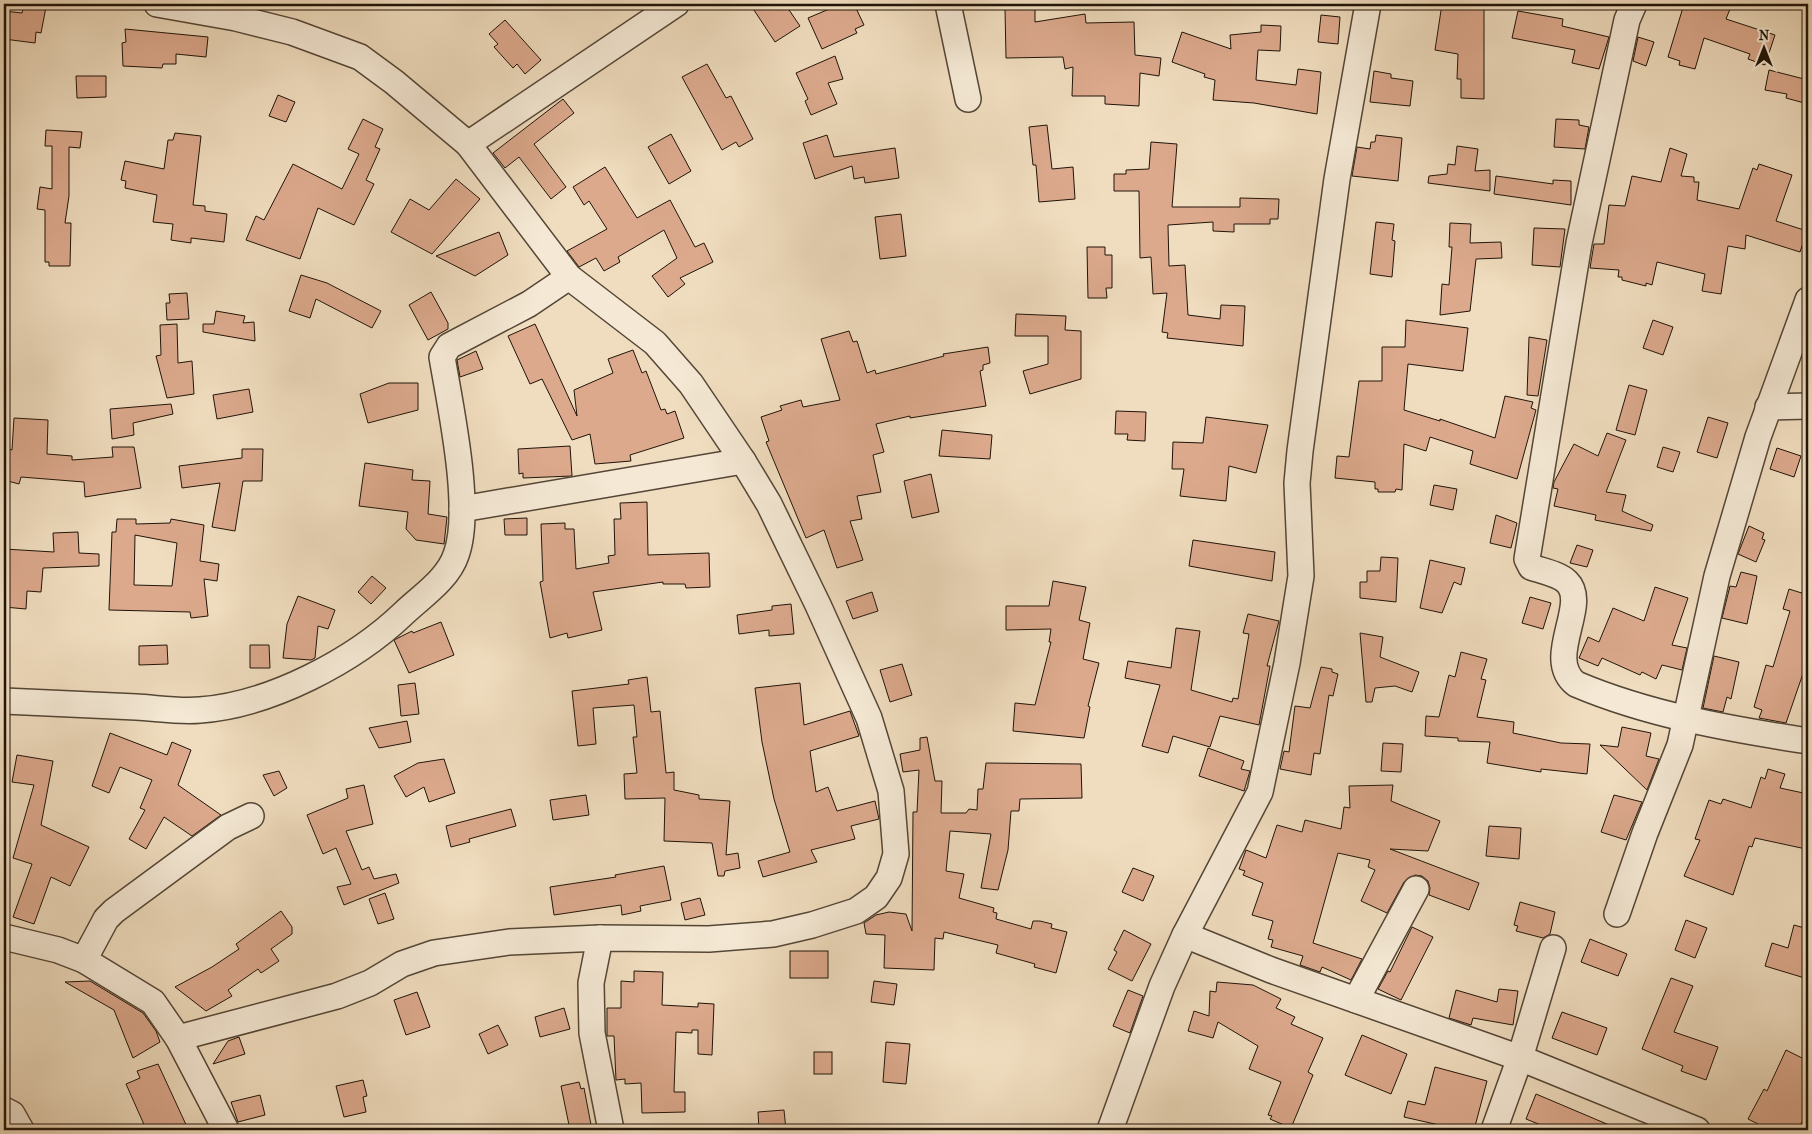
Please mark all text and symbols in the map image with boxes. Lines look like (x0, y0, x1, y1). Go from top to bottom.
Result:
north arrow (1740, 22, 1790, 72)
text: N (1759, 27, 1770, 44)

